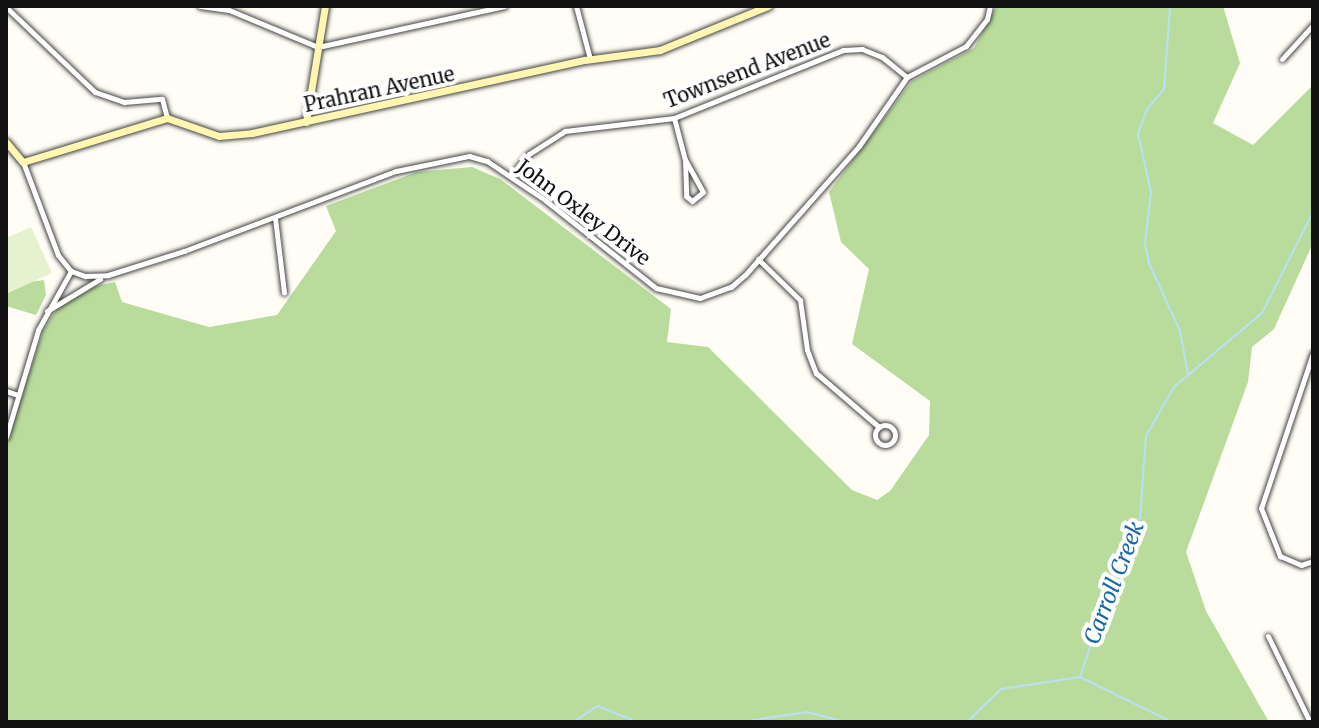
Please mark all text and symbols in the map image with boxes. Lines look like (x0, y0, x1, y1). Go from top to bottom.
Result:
street label: Townsend Avenue (661, 27, 833, 113)
street label: Prahran Avenue (302, 61, 456, 117)
street label: John Oxley Drive (513, 154, 655, 270)
water label: Carroll Creek (1078, 518, 1150, 648)

